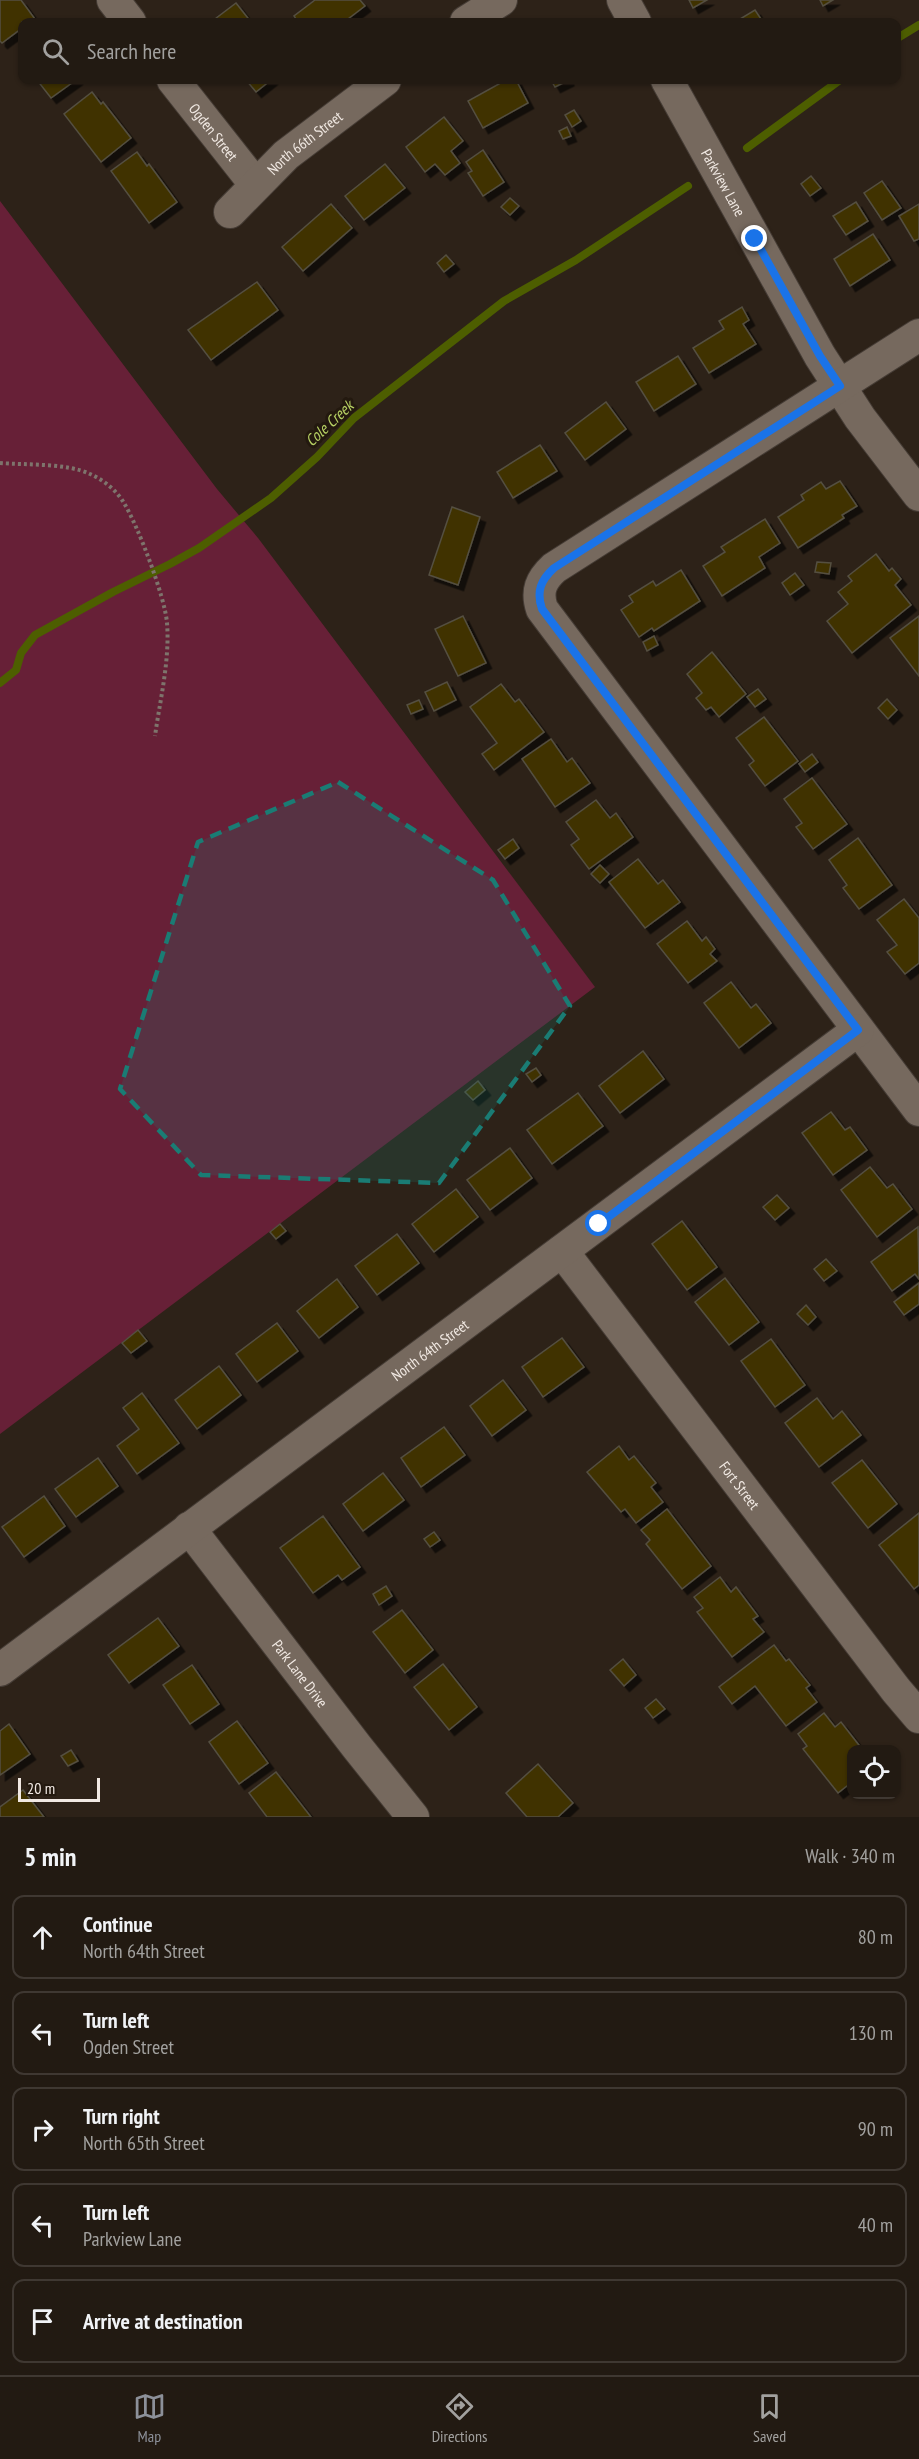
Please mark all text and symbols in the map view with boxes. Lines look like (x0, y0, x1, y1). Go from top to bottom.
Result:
search box (18, 18, 901, 84)
icon: search (39, 35, 72, 68)
text: Search here (87, 37, 176, 65)
street label: Ogden Street (185, 99, 242, 165)
street label: North 66th Street (263, 106, 346, 179)
street label: Parkview Lane (697, 145, 750, 219)
route end (741, 225, 767, 251)
water label: Cole Creek (301, 395, 358, 450)
route start (585, 1210, 611, 1236)
street label: North 64th Street (387, 1315, 472, 1385)
street label: Fort Street (716, 1457, 764, 1513)
street label: Park Lane Drive (268, 1635, 332, 1711)
map controls (847, 1745, 901, 1799)
button: locate (847, 1745, 901, 1799)
scale bar (18, 1775, 100, 1802)
text: 20 m (27, 1778, 55, 1798)
text: 5 min (24, 1840, 77, 1873)
text: Walk · 340 m (805, 1843, 895, 1869)
text: Continue (83, 1910, 153, 1938)
icon: ahead (26, 1921, 59, 1954)
text: 80 m (858, 1924, 893, 1950)
text: North 64th Street (83, 1938, 205, 1964)
text: Turn left (83, 2006, 149, 2034)
icon: left (26, 2017, 59, 2050)
text: 130 m (849, 2020, 893, 2046)
text: Ogden Street (83, 2034, 174, 2060)
text: Turn right (83, 2102, 160, 2130)
icon: right (26, 2113, 59, 2146)
text: 90 m (858, 2116, 893, 2142)
text: North 65th Street (83, 2130, 205, 2156)
text: Turn left (83, 2198, 149, 2226)
icon: left (26, 2209, 59, 2242)
text: 40 m (858, 2212, 893, 2238)
text: Parkview Lane (83, 2226, 182, 2252)
icon: arrive (26, 2305, 59, 2338)
text: Arrive at destination (83, 2307, 243, 2335)
tab: Map (133, 2390, 166, 2446)
tab: Directions (432, 2390, 487, 2446)
tab: Saved (753, 2390, 786, 2446)

